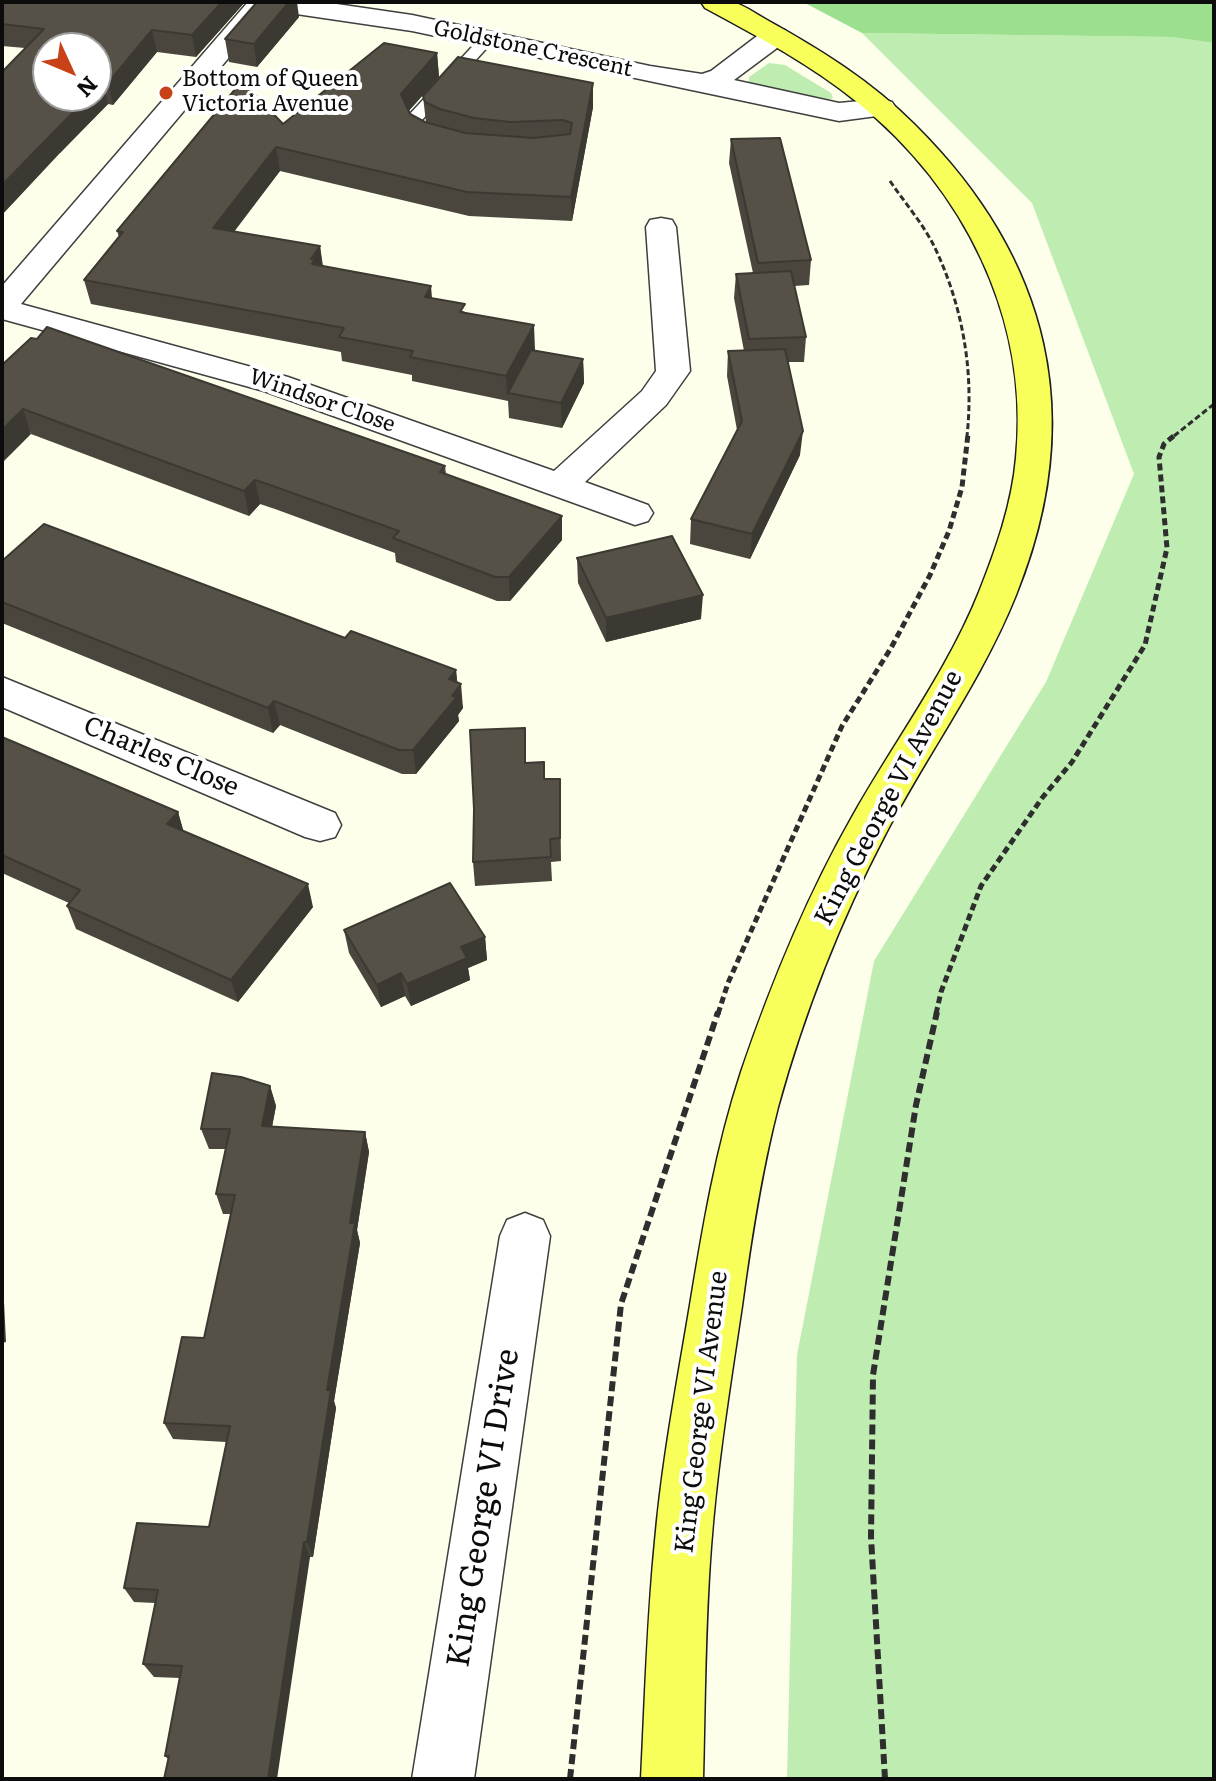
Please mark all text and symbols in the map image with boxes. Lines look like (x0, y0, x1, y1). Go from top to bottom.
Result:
street label: Goldstone Crescent (431, 15, 635, 83)
north arrow (32, 32, 112, 112)
place label: Bottom of Queen Victoria Avenue (182, 67, 359, 118)
text: N (70, 70, 106, 106)
marker: Bottom of Queen Victoria Avenue (157, 84, 175, 102)
street label: Windsor Close (246, 364, 398, 438)
street label: King George VI Avenue (808, 665, 970, 931)
street label: Charles Close (79, 710, 243, 804)
street label: King George VI Avenue (669, 1269, 735, 1555)
street label: King George VI Drive (440, 1346, 528, 1670)

